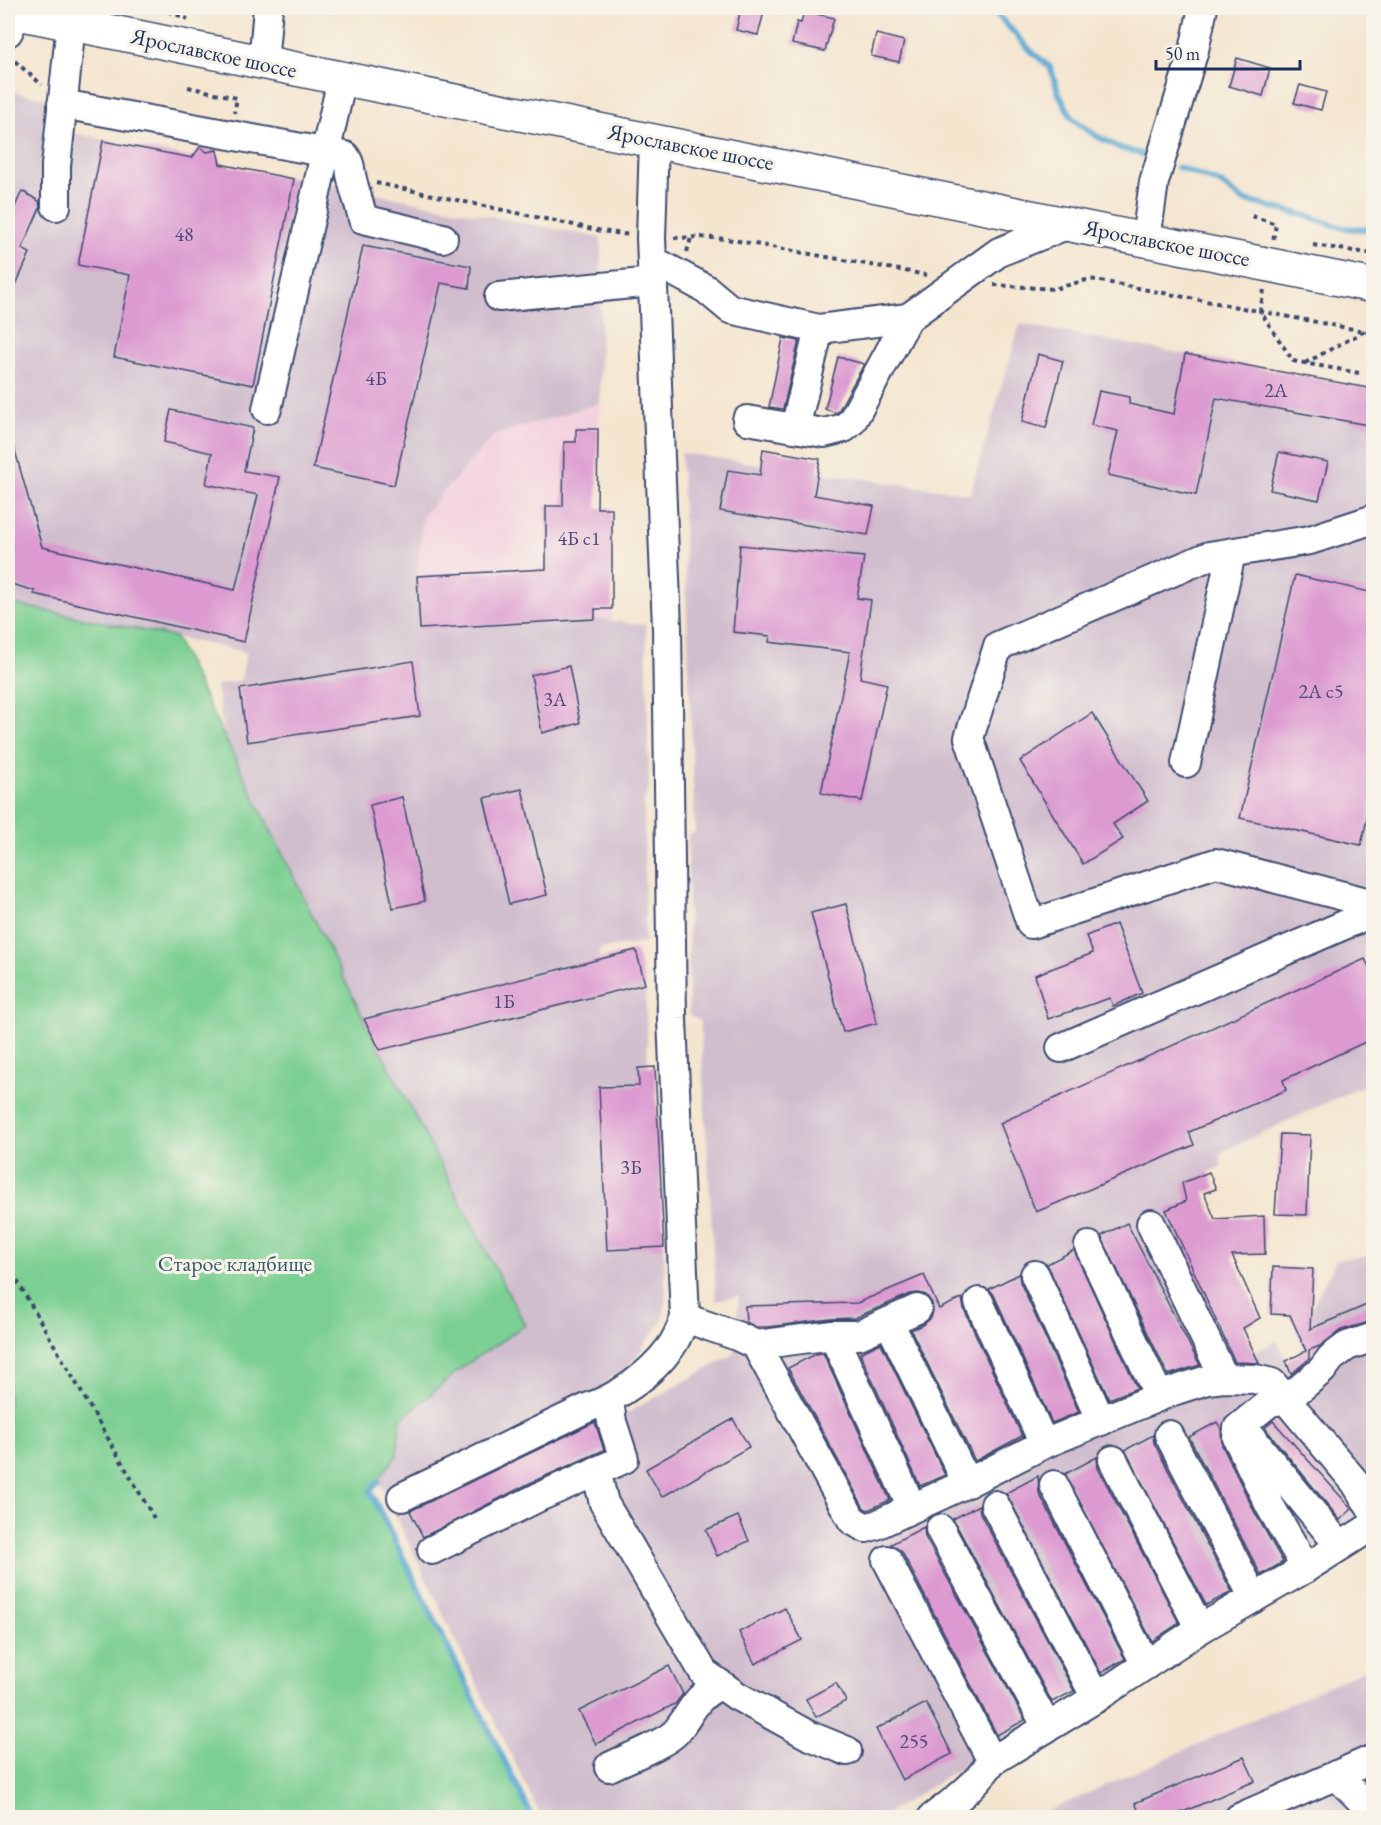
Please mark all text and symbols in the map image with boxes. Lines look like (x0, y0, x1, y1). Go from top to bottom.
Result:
street label: Ярославское шоссе (128, 21, 300, 85)
scale bar (1156, 33, 1300, 71)
text: 50 m (1165, 42, 1200, 65)
street label: Ярославское шоссе (605, 117, 777, 177)
street label: Ярославское шоссе (1081, 213, 1253, 273)
house number: 48 (174, 221, 194, 247)
house number: 4Б (365, 365, 387, 391)
house number: 2А (1264, 377, 1288, 403)
house number: 4Б с1 (557, 525, 601, 551)
house number: 2А с5 (1298, 678, 1344, 704)
house number: 3А (543, 686, 567, 712)
house number: 1Б (493, 988, 515, 1014)
house number: 3Б (620, 1154, 642, 1180)
park label: Старое кладбище (158, 1249, 313, 1278)
house number: 255 (900, 1728, 928, 1754)

